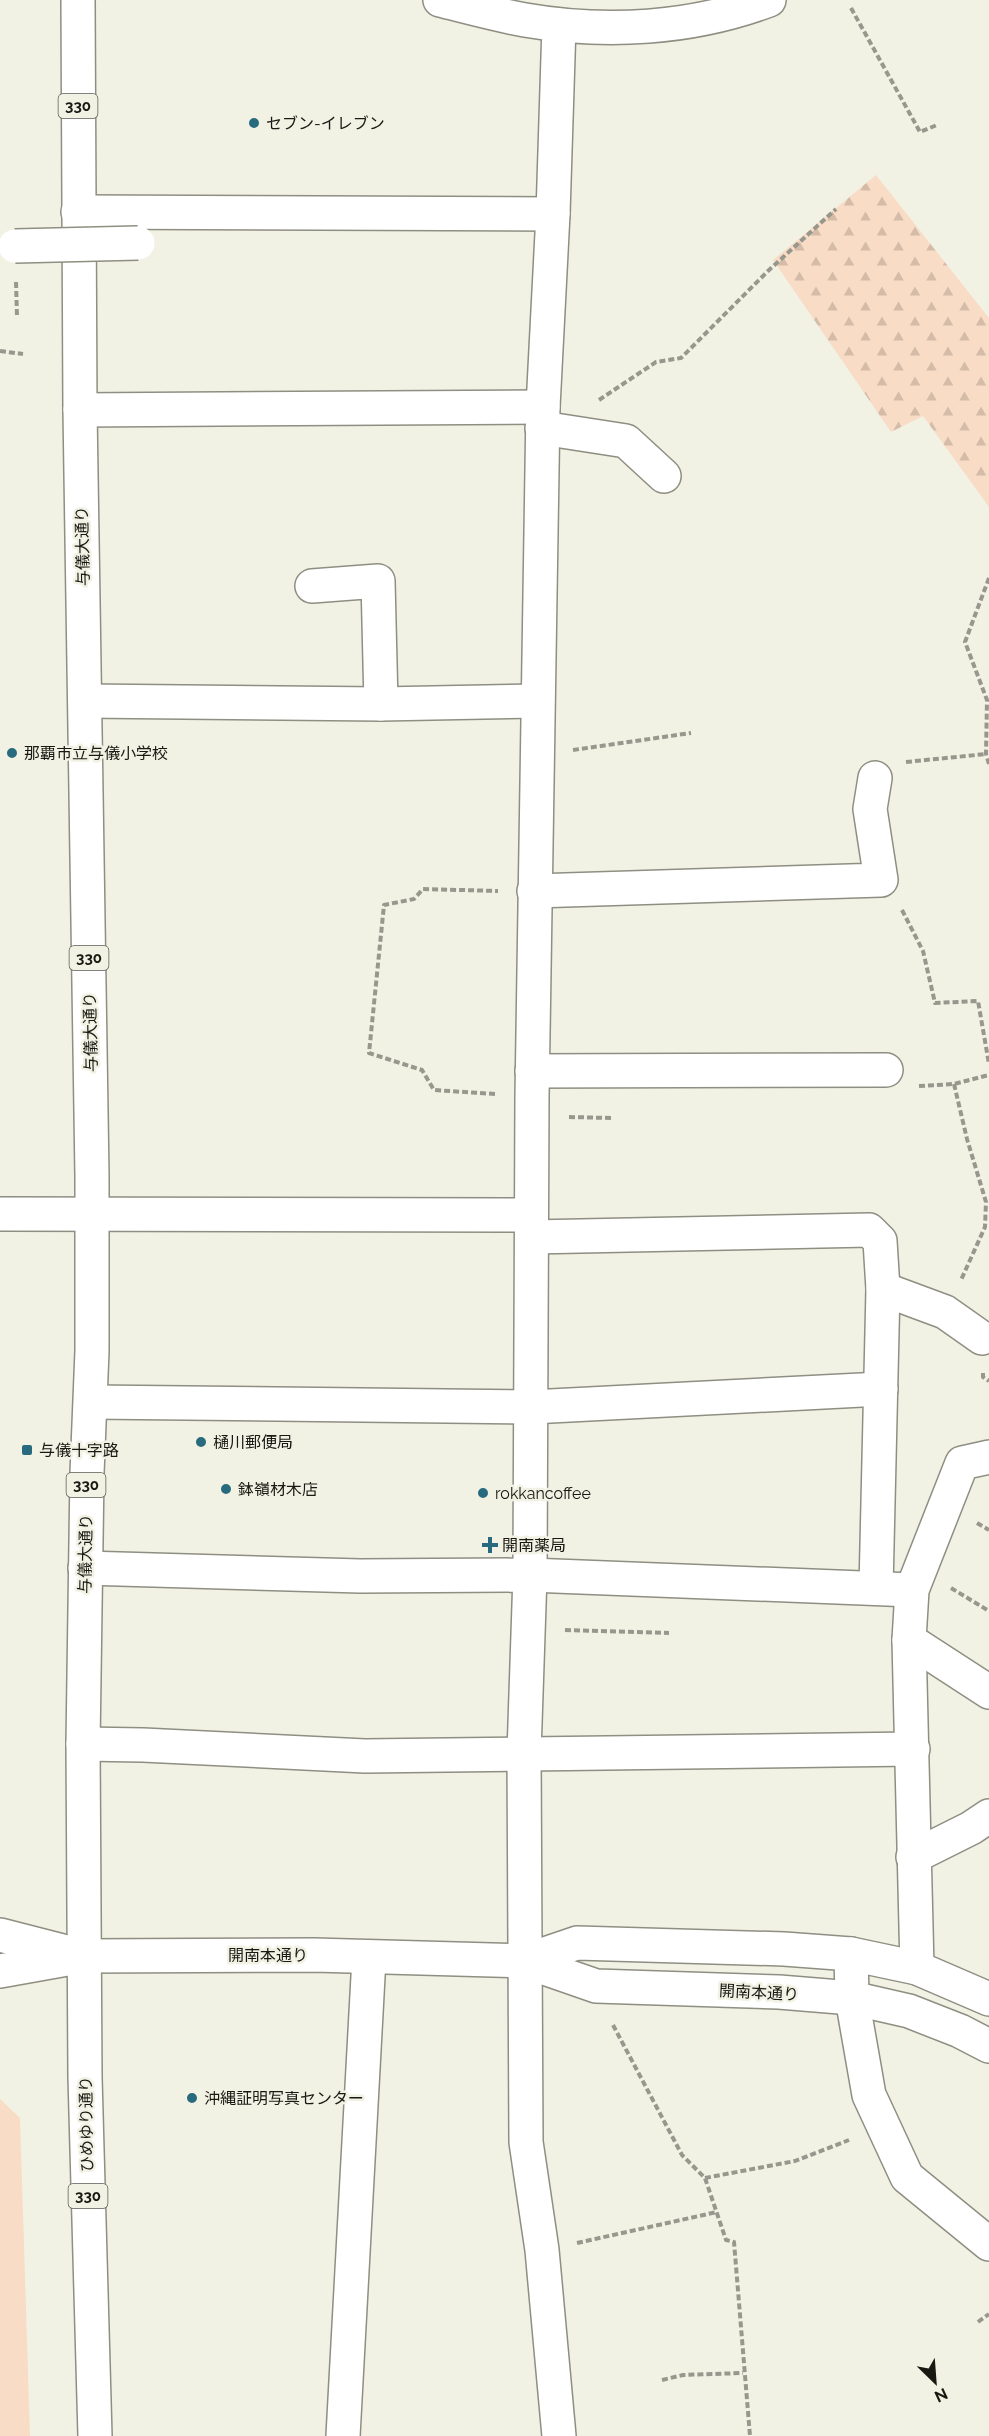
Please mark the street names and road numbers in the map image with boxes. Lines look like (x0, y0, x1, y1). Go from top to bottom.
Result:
road number: 330 (58, 94, 98, 118)
street label: 与儀大通り (72, 506, 93, 586)
road number: 330 (70, 946, 109, 970)
street label: 与儀大通り (80, 992, 101, 1072)
road number: 330 (66, 1473, 106, 1497)
street label: 与儀大通り (75, 1514, 96, 1594)
street label: 開南本通り (228, 1946, 308, 1965)
street label: 開南本通り (719, 1981, 799, 2004)
street label: ひめゆり通り (76, 2076, 97, 2172)
road number: 330 (68, 2184, 107, 2208)

